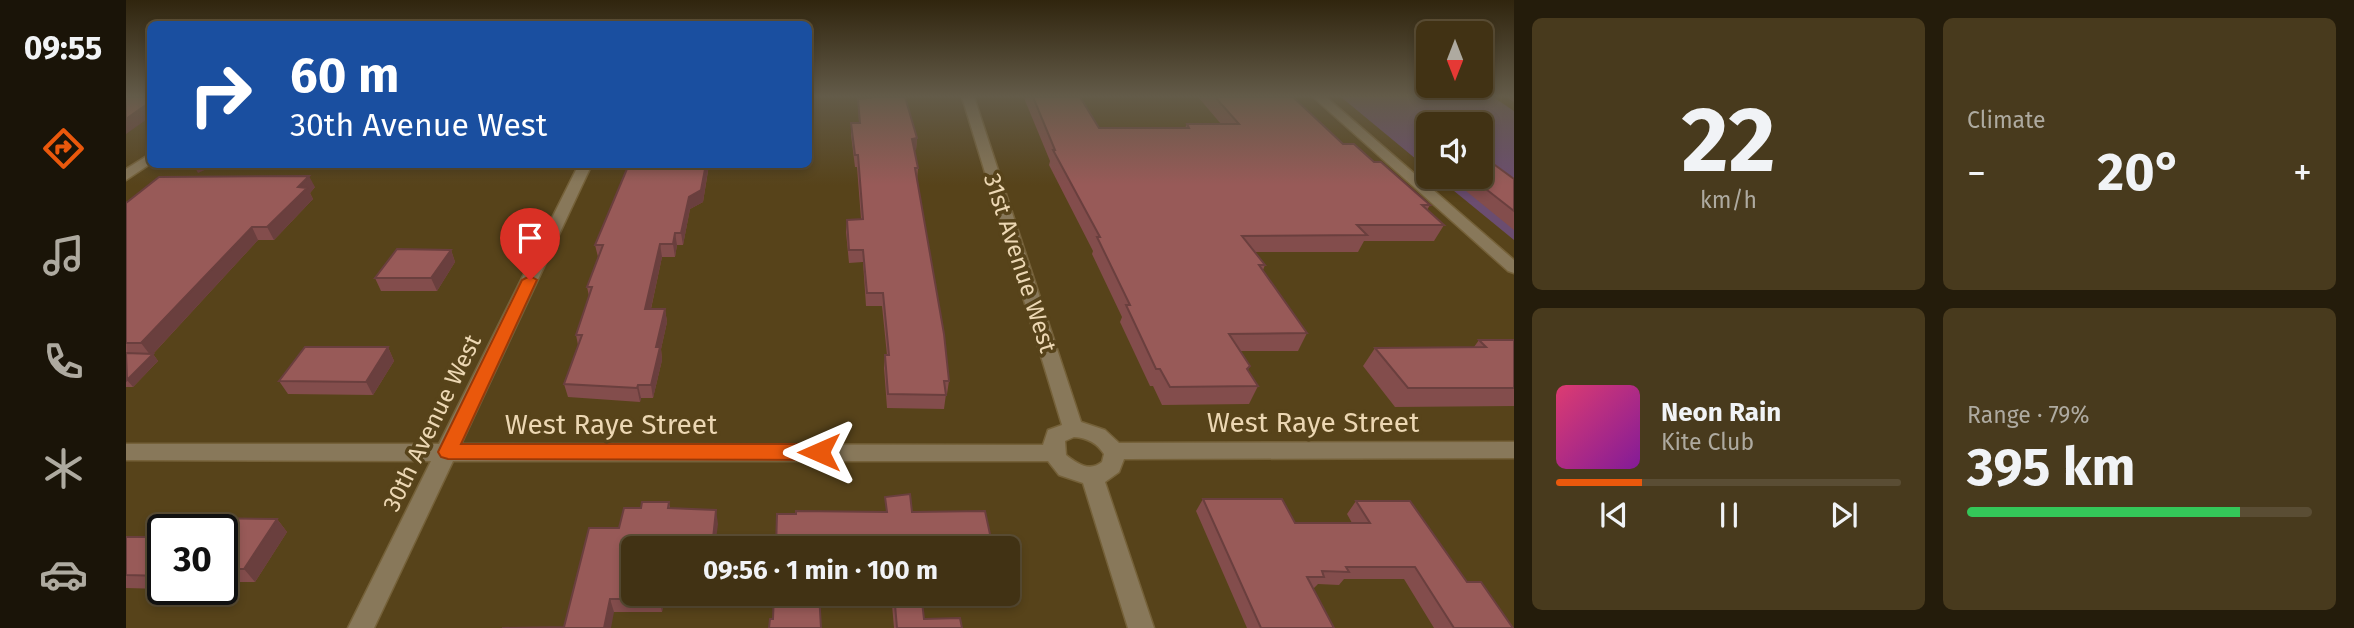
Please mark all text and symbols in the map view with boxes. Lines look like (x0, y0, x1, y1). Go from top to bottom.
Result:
north arrow (1416, 21, 1493, 98)
map controls (1416, 21, 1493, 189)
text: 09:55 (24, 29, 102, 67)
text: 60 m (290, 46, 399, 105)
icon: right (175, 49, 266, 140)
text: 22 (1681, 86, 1776, 195)
text: 30th Avenue West (290, 106, 547, 144)
text: Climate (1967, 106, 2046, 134)
button: sound (1416, 112, 1493, 189)
icon: directions (39, 124, 88, 173)
text: 20° (2097, 141, 2182, 204)
text: − (1967, 150, 1986, 196)
text: + (2293, 150, 2312, 196)
street label: 31st Avenue West (978, 170, 1062, 356)
text: km/h (1700, 186, 1757, 214)
pin (500, 208, 560, 280)
icon: arrive (511, 219, 549, 257)
icon: music (39, 231, 88, 280)
street label: 30th Avenue West (377, 330, 487, 516)
icon: phone (39, 337, 88, 386)
text: Neon Rain (1661, 397, 1781, 428)
text: Range · 79% (1967, 401, 2089, 429)
street label: West Raye Street (1207, 406, 1420, 439)
street label: West Raye Street (505, 408, 718, 441)
position arrow (782, 415, 856, 489)
text: Kite Club (1661, 428, 1754, 456)
text: 395 km (1967, 436, 2135, 499)
icon: climate (39, 444, 88, 493)
icon: previous (1595, 496, 1633, 534)
icon: pause (1710, 496, 1748, 534)
icon: next (1825, 496, 1863, 534)
speed limit sign: 30 (147, 514, 238, 605)
icon: car (39, 550, 88, 599)
text: 09:56 · 1 min · 100 m (703, 555, 938, 586)

